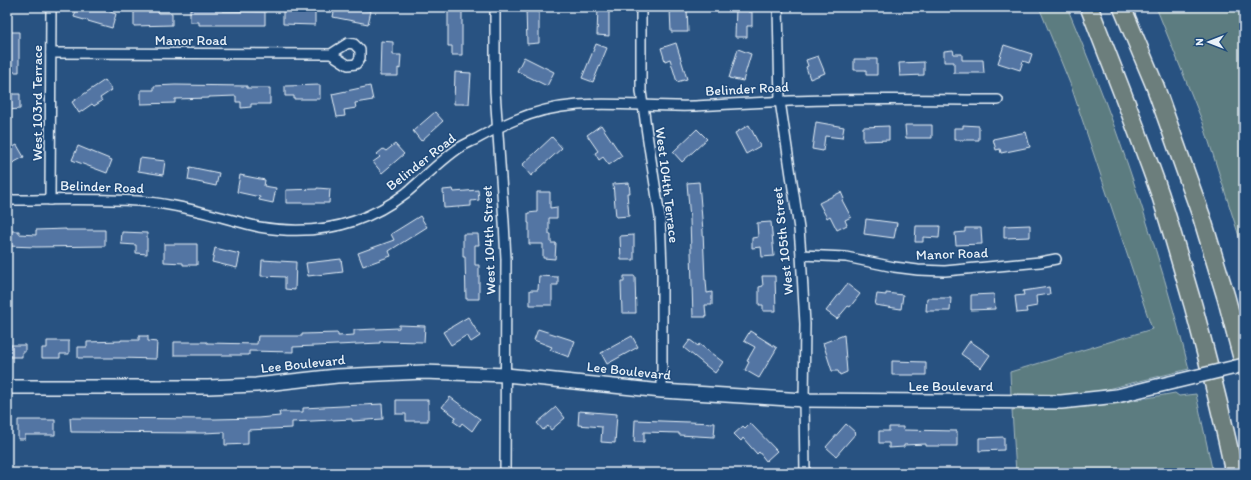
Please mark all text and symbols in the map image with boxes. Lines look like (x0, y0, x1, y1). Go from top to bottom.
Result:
north arrow (1189, 22, 1229, 62)
street label: Manor Road (155, 32, 228, 49)
text: N (1193, 38, 1206, 46)
street label: West 103rd Terrace (29, 45, 46, 161)
street label: Belinder Road (705, 78, 790, 100)
street label: West 104th Terrace (651, 126, 683, 244)
street label: Belinder Road (383, 129, 460, 194)
street label: Belinder Road (60, 177, 145, 197)
street label: West 104th Street (479, 185, 499, 295)
street label: West 105th Street (769, 186, 797, 296)
street label: Manor Road (915, 244, 989, 264)
street label: Lee Boulevard (260, 351, 346, 377)
street label: Lee Boulevard (586, 358, 672, 384)
street label: Lee Boulevard (909, 378, 994, 395)

